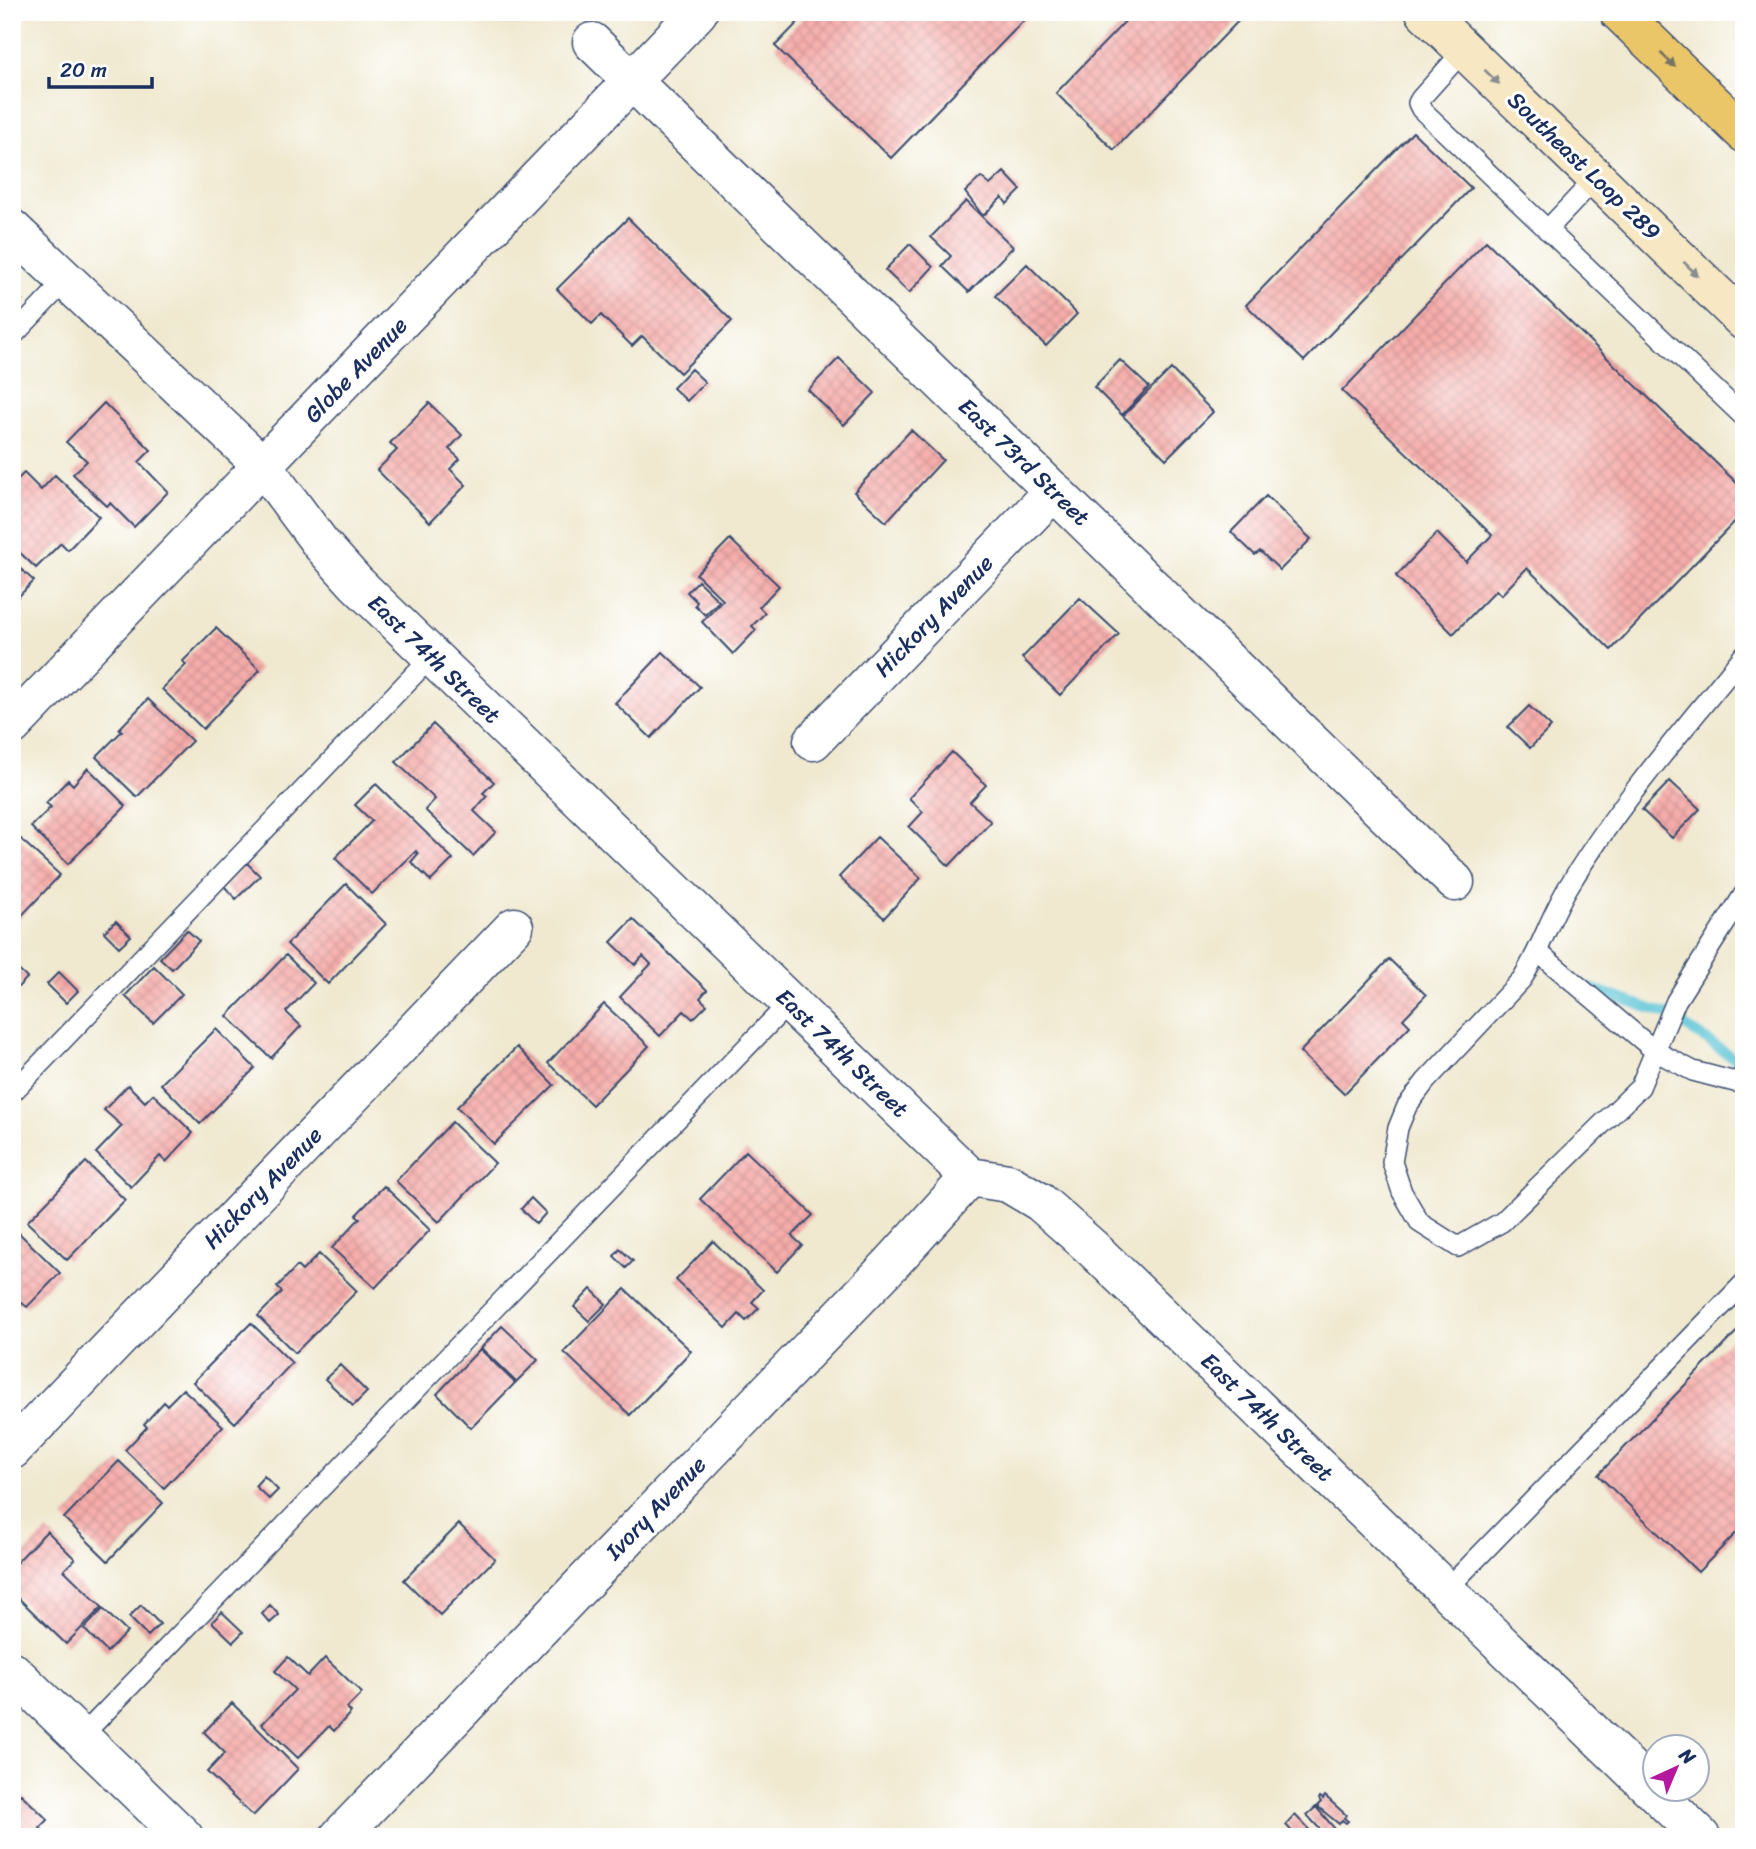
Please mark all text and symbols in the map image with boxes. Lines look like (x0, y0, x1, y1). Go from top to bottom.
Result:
scale bar (49, 46, 152, 90)
text: 20 m (60, 51, 107, 89)
one-way arrow (1659, 51, 1676, 68)
one-way arrow (1483, 68, 1500, 84)
street label: Southeast Loop 289 (1497, 81, 1671, 251)
one-way arrow (1682, 261, 1699, 278)
street label: Globe Avenue (294, 307, 418, 433)
street label: East 73rd Street (948, 388, 1100, 536)
street label: Hickory Avenue (864, 544, 1004, 687)
street label: East 74th Street (357, 584, 511, 734)
street label: East 74th Street (765, 978, 919, 1128)
street label: Hickory Avenue (193, 1116, 333, 1259)
street label: East 74th Street (1190, 1342, 1344, 1492)
street label: Ivory Avenue (594, 1446, 717, 1571)
north arrow (1640, 1734, 1710, 1804)
text: N (1671, 1739, 1704, 1773)

